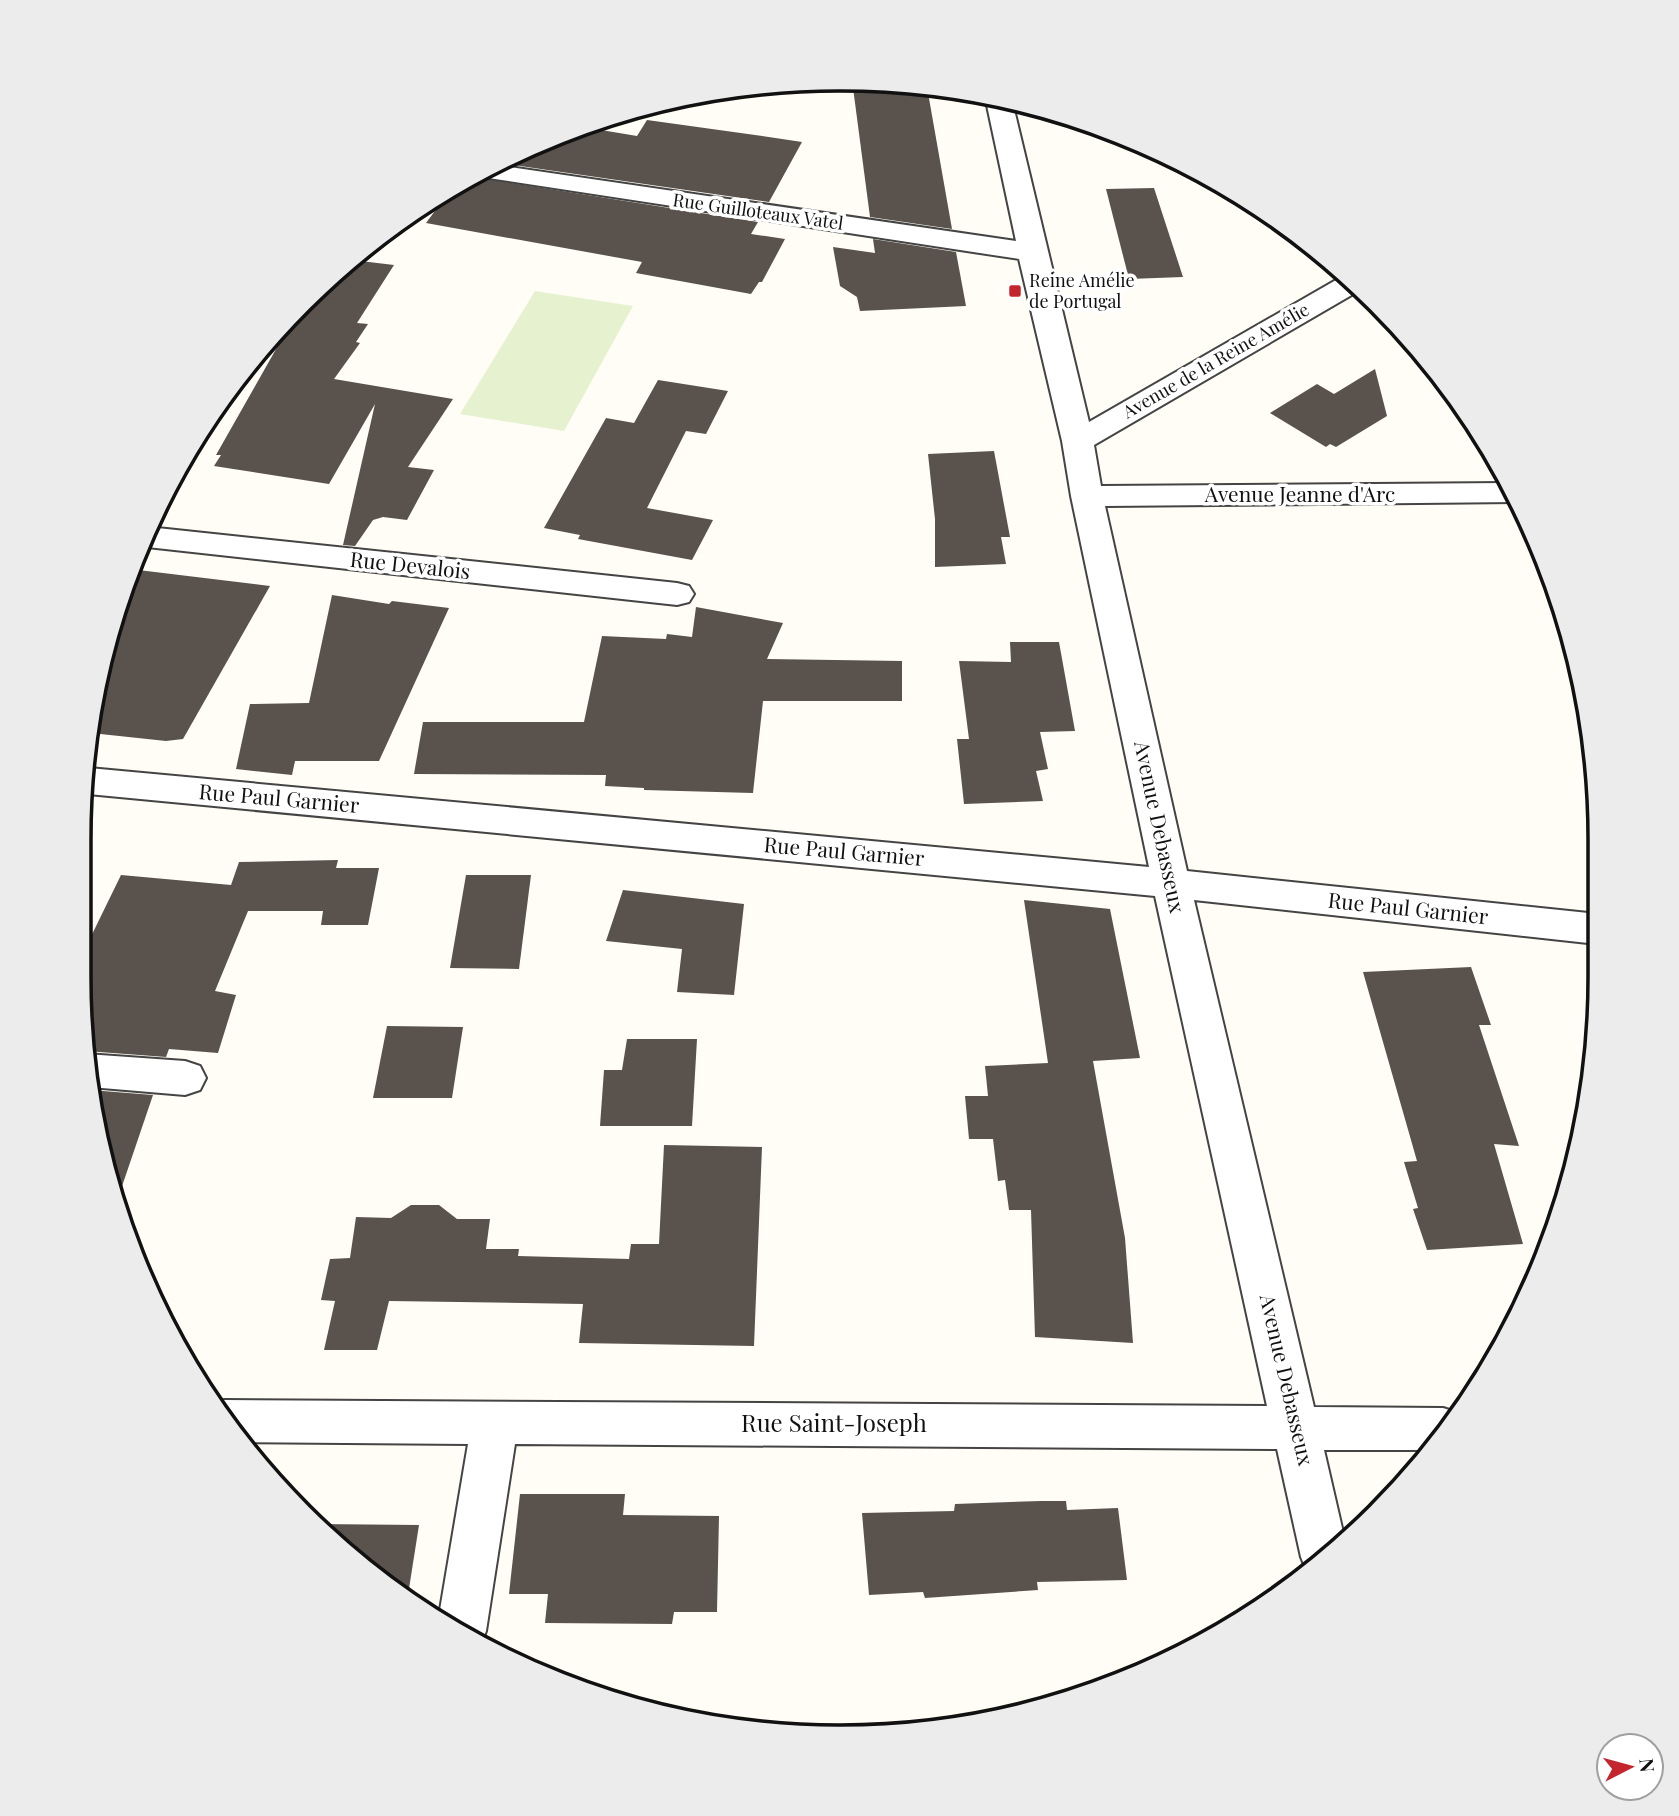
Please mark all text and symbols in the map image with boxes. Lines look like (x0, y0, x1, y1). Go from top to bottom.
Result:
street label: Rue Guilloteaux Vatel (671, 187, 845, 235)
place label: Reine Amélie de Portugal (1029, 268, 1135, 313)
marker: Reine Amélie de Portugal (1007, 283, 1023, 299)
street label: Avenue de la Reine Amélie (1117, 297, 1313, 424)
street label: Avenue Jeanne d'Arc (1204, 479, 1395, 507)
street label: Rue Devalois (349, 544, 472, 584)
street label: Avenue Debasseux (1129, 737, 1193, 915)
street label: Rue Paul Garnier (198, 776, 361, 818)
street label: Rue Paul Garnier (763, 829, 926, 871)
street label: Rue Paul Garnier (1327, 885, 1490, 929)
street label: Avenue Debasseux (1254, 1290, 1321, 1468)
street label: Rue Saint-Joseph (741, 1406, 927, 1438)
north arrow (1595, 1732, 1665, 1802)
text: N (1634, 1757, 1662, 1774)

